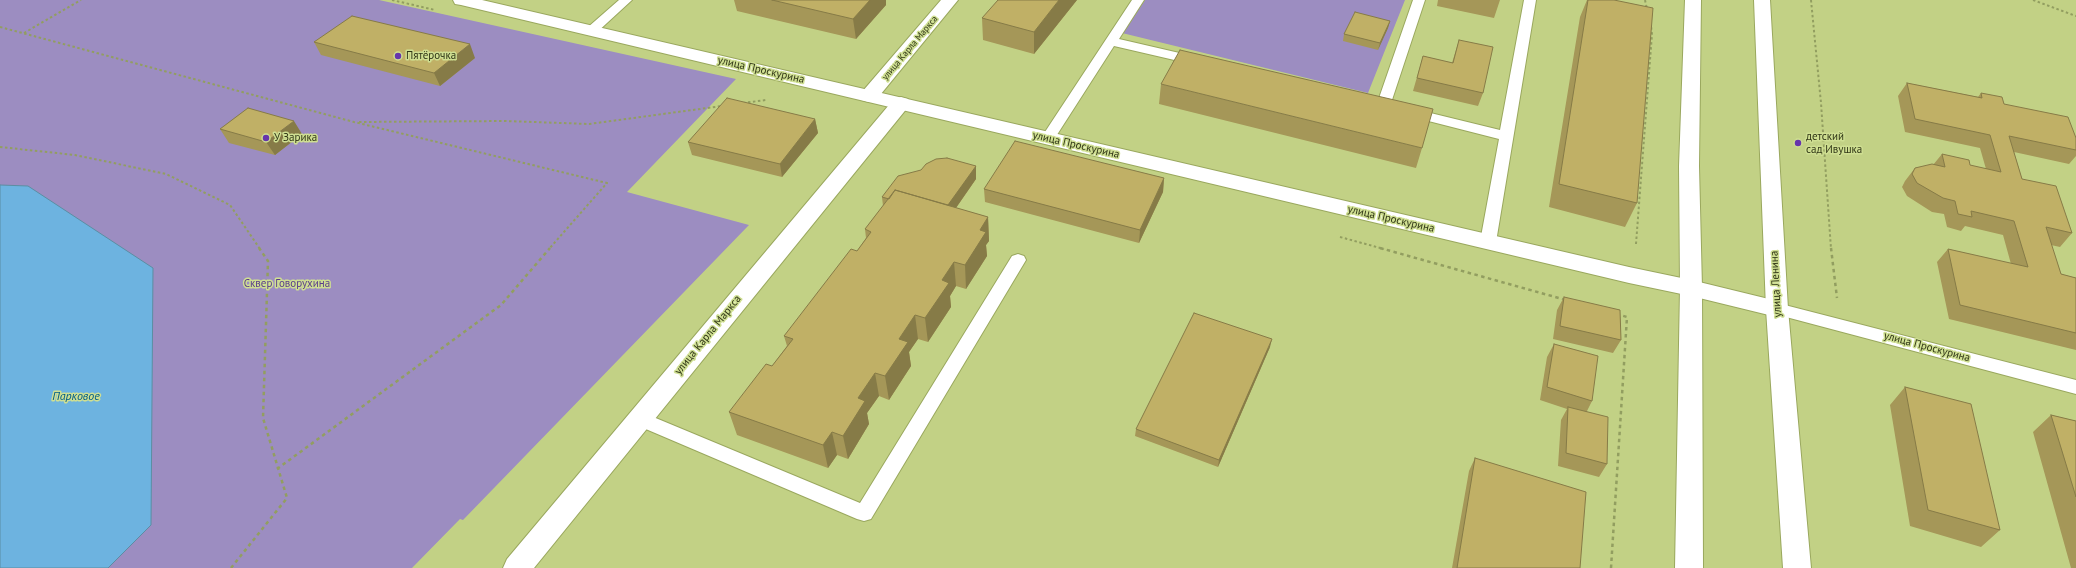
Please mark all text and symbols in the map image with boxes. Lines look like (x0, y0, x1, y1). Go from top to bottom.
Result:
street label: улица Карла Маркса (880, 14, 940, 82)
place label: Пятёрочка (406, 49, 456, 63)
marker: Пятёрочка (393, 51, 403, 61)
street label: улица Проскурина (716, 54, 806, 86)
street label: улица Проскурина (1031, 129, 1121, 161)
place label: детский сад Ивушка (1806, 130, 1862, 156)
place label: У Зарика (274, 131, 317, 145)
marker: У Зарика (261, 133, 271, 143)
marker: детский сад Ивушка (1793, 138, 1803, 148)
street label: улица Проскурина (1346, 203, 1436, 235)
street label: улица Ленина (1768, 250, 1784, 318)
park label: Сквер Говорухина (244, 277, 330, 291)
street label: улица Карла Маркса (672, 293, 744, 377)
street label: улица Проскурина (1882, 329, 1972, 365)
water label: Парковое (52, 390, 100, 404)

